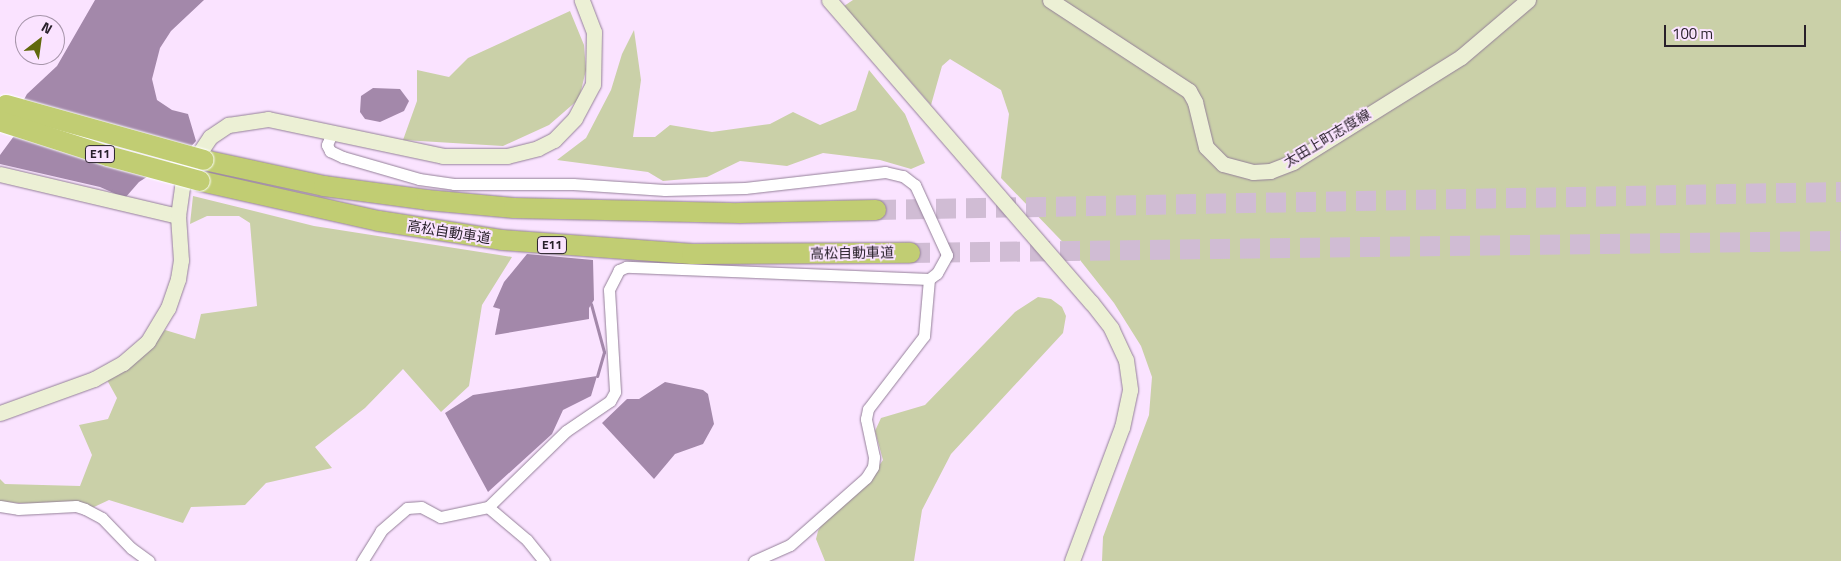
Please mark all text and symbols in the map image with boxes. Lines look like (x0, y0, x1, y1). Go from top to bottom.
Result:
north arrow (15, 15, 65, 65)
scale bar (1666, 15, 1808, 47)
text: N (38, 16, 57, 39)
text: 100 m (1672, 22, 1713, 45)
street label: 太田上町志度線 (1281, 106, 1373, 170)
road number: E11 (84, 144, 116, 164)
street label: 高松自動車道 (406, 217, 492, 247)
road number: E11 (536, 236, 568, 254)
street label: 高松自動車道 (810, 244, 894, 262)

